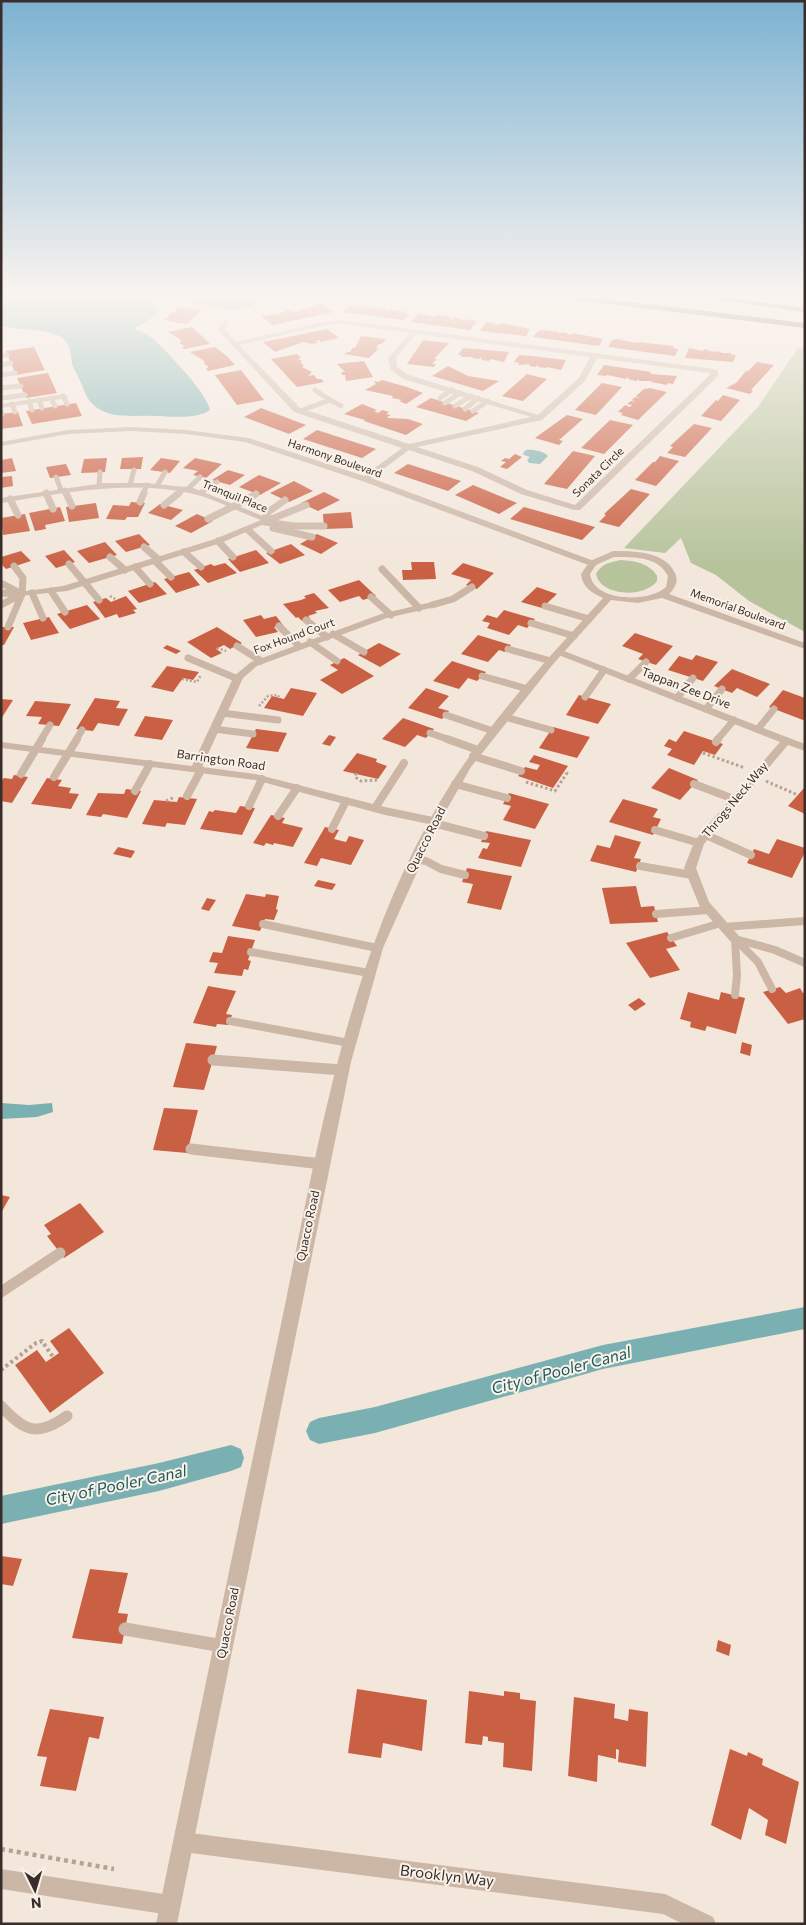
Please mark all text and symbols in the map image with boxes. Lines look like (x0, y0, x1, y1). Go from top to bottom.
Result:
street label: Harmony Boulevard (286, 435, 384, 480)
street label: Sonata Circle (569, 444, 626, 499)
street label: Tranquil Place (201, 476, 270, 515)
street label: Memorial Boulevard (689, 585, 788, 632)
street label: Fox Hound Court (252, 615, 337, 656)
street label: Tappan Zee Drive (640, 664, 733, 711)
street label: Barrington Road (176, 746, 266, 772)
street label: Throgs Neck Way (698, 759, 770, 840)
street label: Quacco Road (402, 804, 448, 875)
street label: Quacco Road (293, 1189, 321, 1263)
water label: City of Pooler Canal (489, 1342, 634, 1397)
water label: City of Pooler Canal (44, 1460, 189, 1509)
street label: Quacco Road (213, 1586, 241, 1660)
street label: Brooklyn Way (399, 1860, 495, 1890)
north arrow (10, 1865, 60, 1915)
text: N (30, 1895, 42, 1912)

